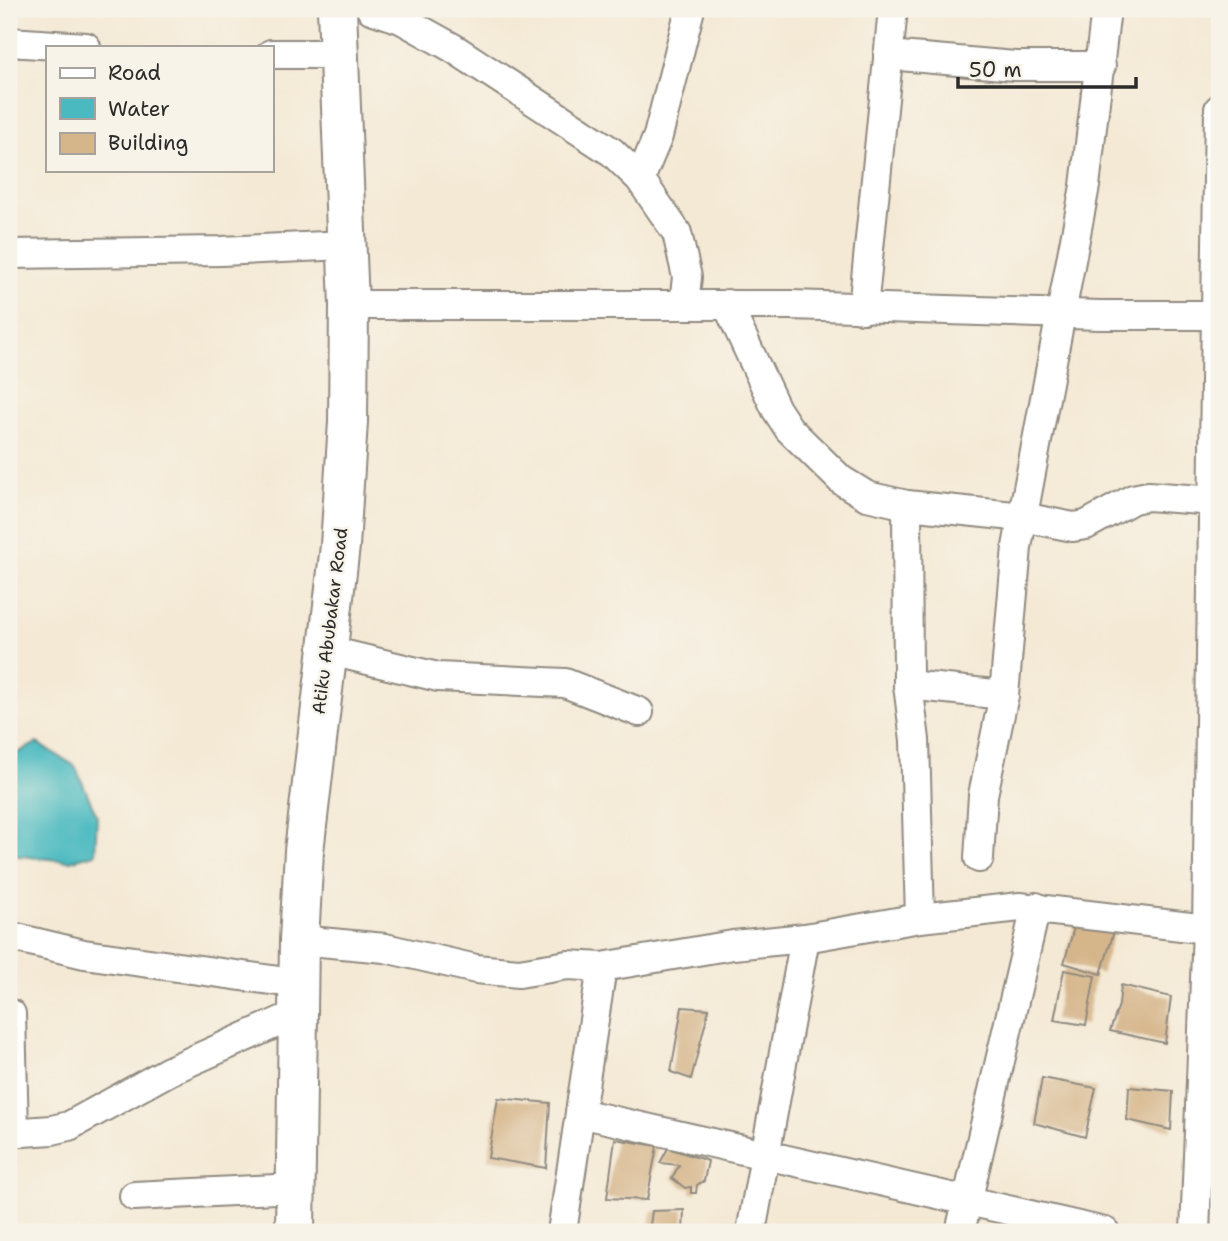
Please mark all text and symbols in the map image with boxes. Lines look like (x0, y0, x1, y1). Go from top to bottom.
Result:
legend (46, 46, 273, 172)
scale bar (958, 46, 1137, 90)
text: 50 m (969, 56, 1022, 84)
text: Road (108, 59, 161, 87)
text: Water (108, 95, 170, 123)
text: Building (108, 129, 188, 157)
street label: Atiku Abubakar Road (307, 526, 353, 716)

